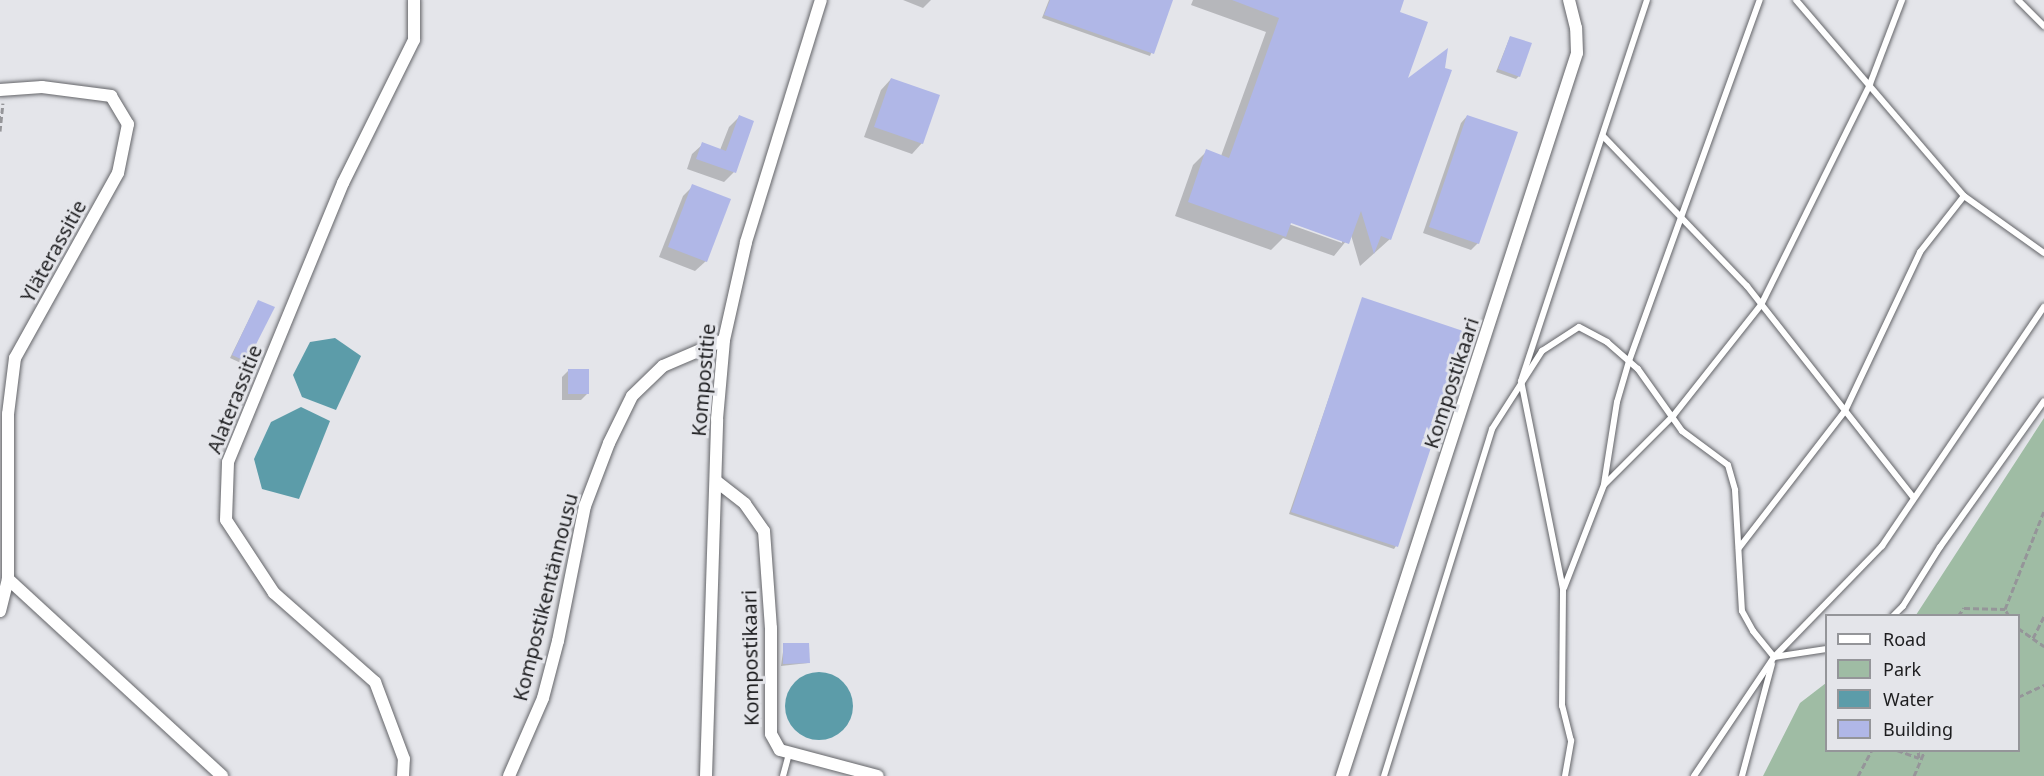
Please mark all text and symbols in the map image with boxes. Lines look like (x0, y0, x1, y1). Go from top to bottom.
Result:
street label: Yläterassitie (15, 196, 91, 306)
street label: Kompostikaari (1419, 315, 1483, 451)
street label: Kompostitie (686, 323, 720, 437)
street label: Alaterassitie (201, 341, 267, 457)
street label: Kompostikentännousu (508, 491, 582, 703)
street label: Kompostikaari (737, 590, 763, 726)
legend (1825, 614, 2020, 752)
text: Road (1883, 627, 1926, 651)
text: Park (1883, 657, 1921, 681)
text: Water (1883, 687, 1934, 711)
text: Building (1883, 717, 1953, 741)

